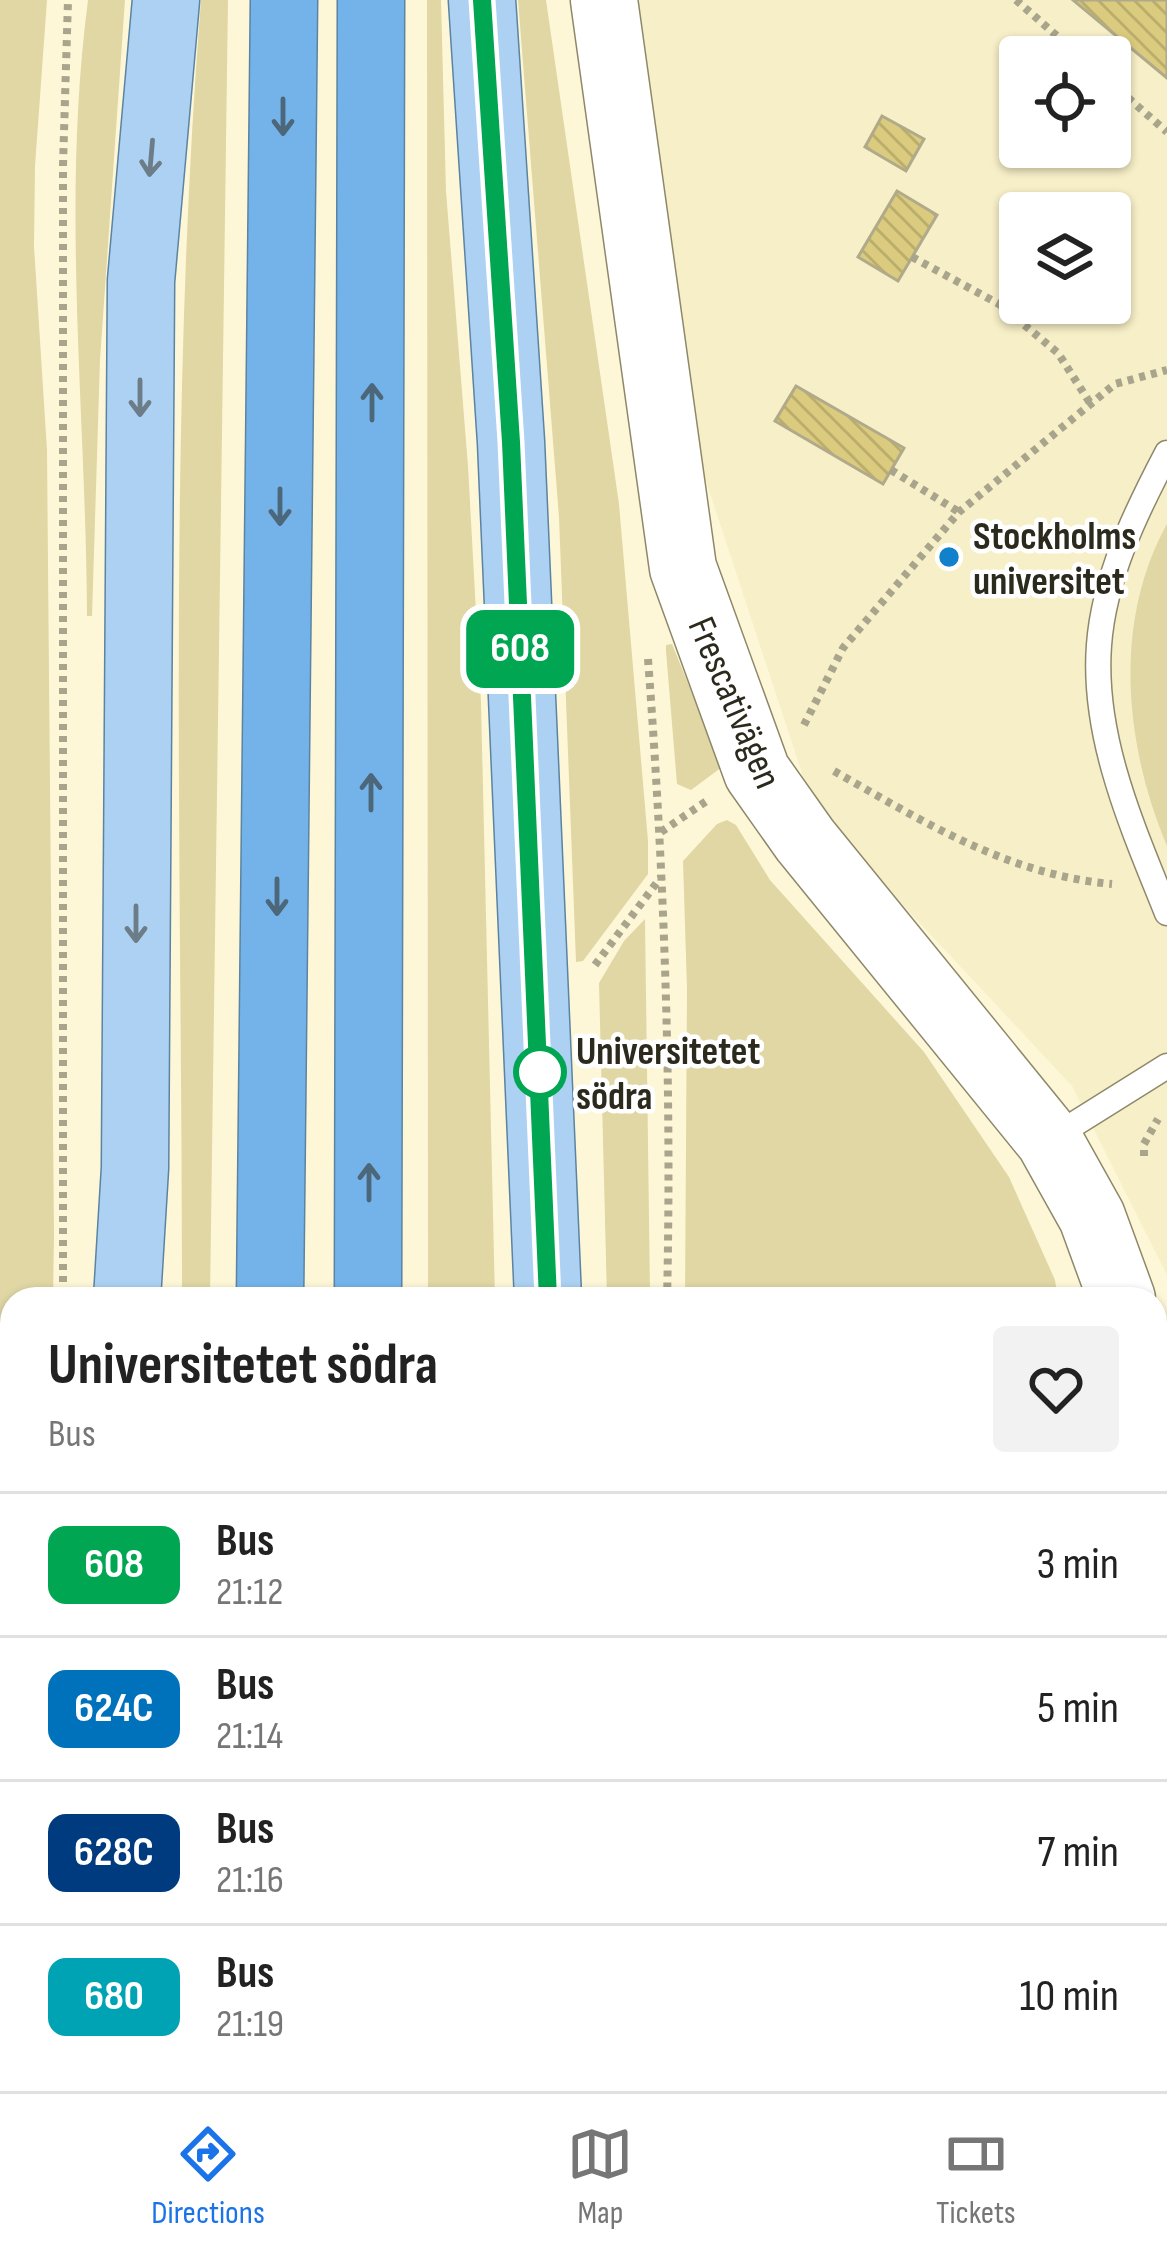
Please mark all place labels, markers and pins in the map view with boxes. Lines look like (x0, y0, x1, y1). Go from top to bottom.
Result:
place label: Stockholms universitet (973, 514, 1136, 606)
marker: Stockholms universitet (936, 544, 962, 570)
place label: Universitetet södra (576, 1029, 760, 1121)
marker: Universitetet södra (515, 1047, 565, 1097)

